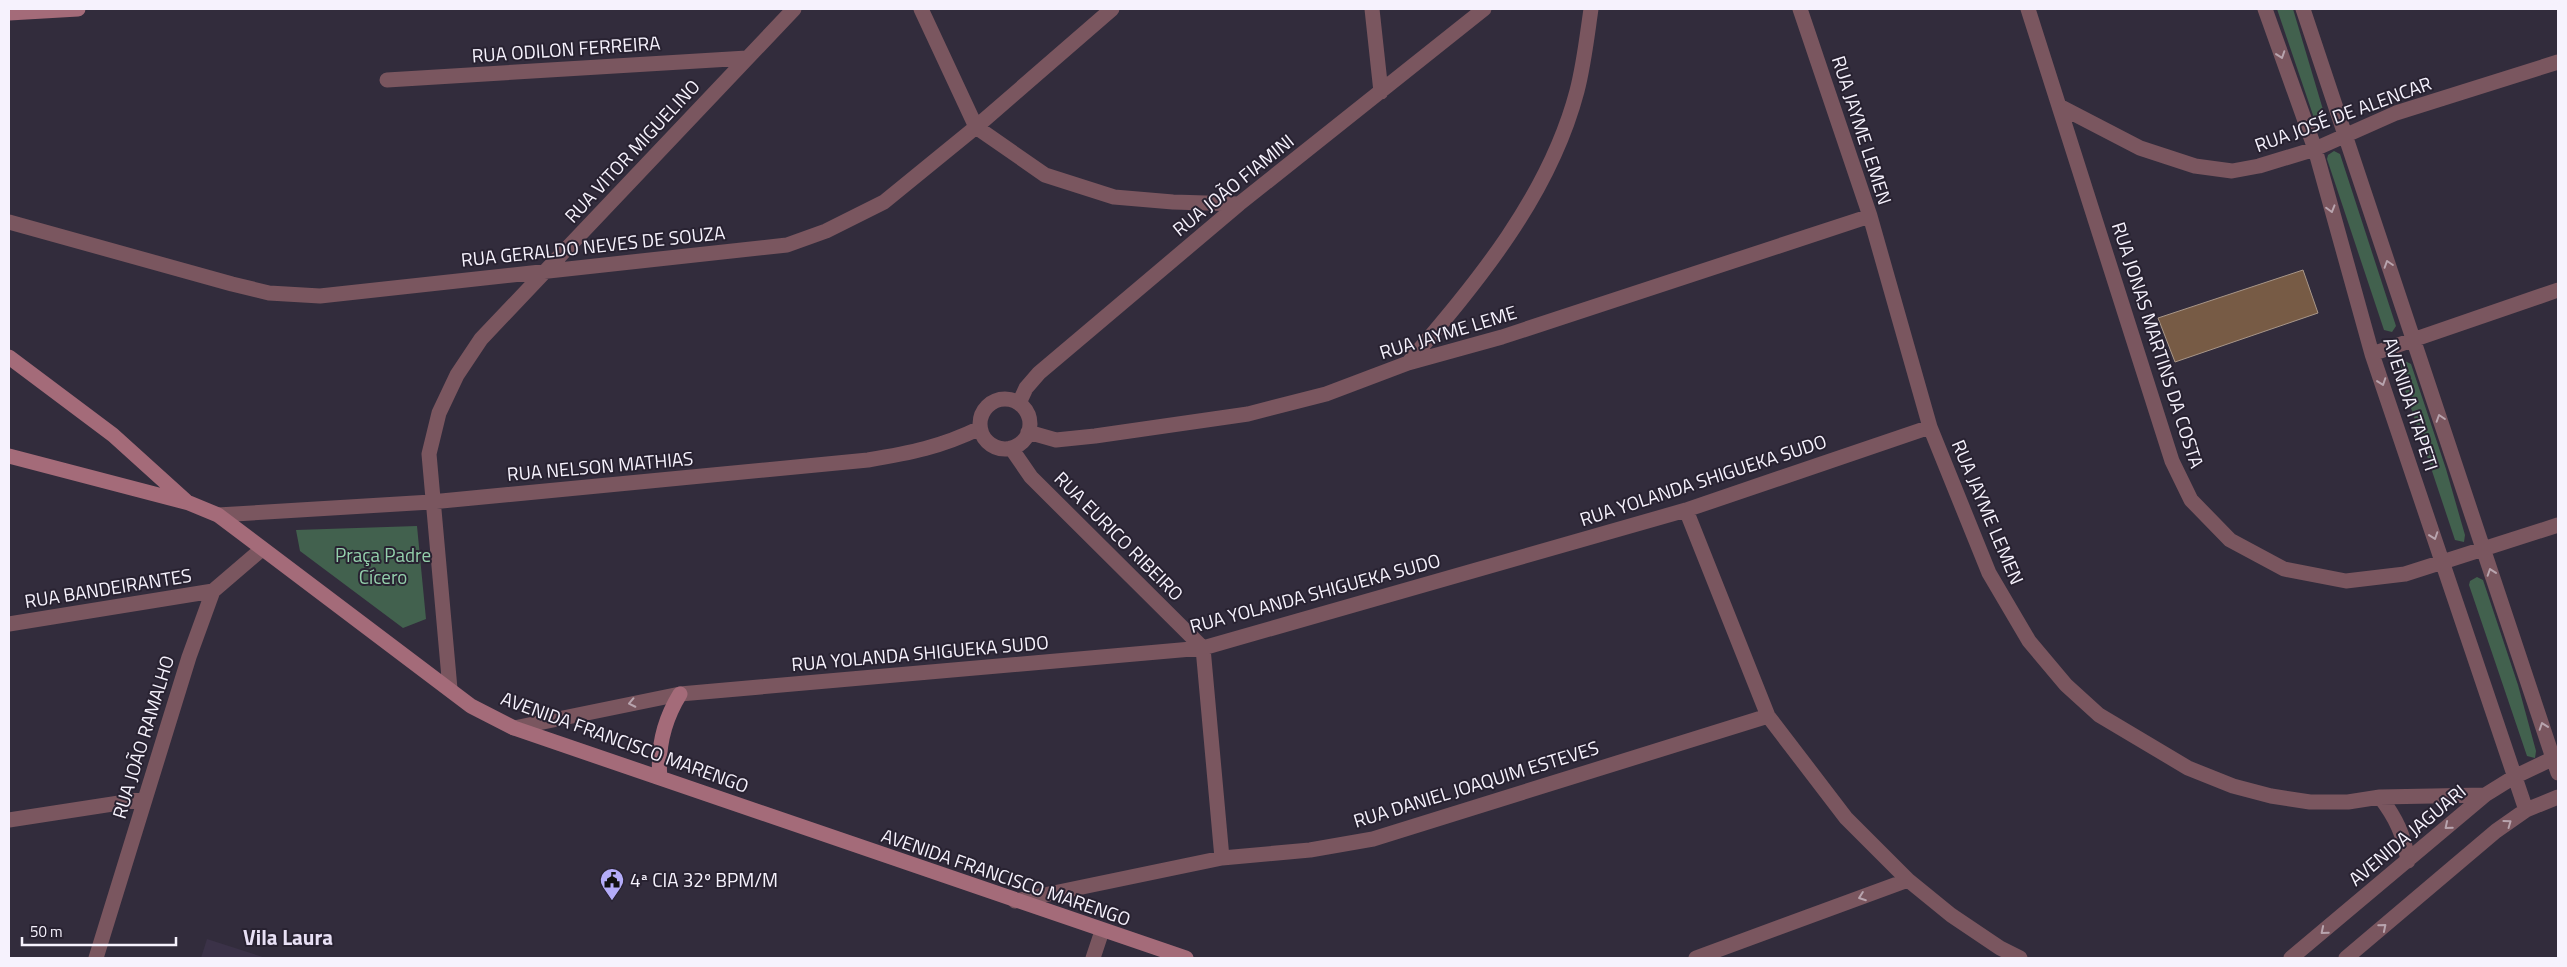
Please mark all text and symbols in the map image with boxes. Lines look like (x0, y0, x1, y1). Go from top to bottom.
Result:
street label: RUA ODILON FERREIRA (471, 27, 661, 70)
one-way arrow (2275, 50, 2285, 58)
street label: RUA JAYME LEMEN (1825, 52, 1900, 208)
street label: RUA JOSÉ DE ALENCAR (2250, 68, 2435, 159)
street label: RUA VITOR MIGUELINO (557, 72, 706, 229)
street label: RUA JOÃO FIAMINI (1166, 126, 1300, 243)
one-way arrow (2326, 205, 2336, 213)
street label: RUA GERALDO NEVES DE SOUZA (459, 217, 726, 274)
street label: RUA JONAS MARTINS DA COSTA (2105, 218, 2212, 472)
one-way arrow (2384, 260, 2394, 269)
street label: RUA JAYME LEME (1376, 297, 1520, 366)
street label: AVENIDA ITAPETI (2376, 333, 2447, 474)
one-way arrow (2376, 377, 2386, 386)
one-way arrow (2436, 414, 2446, 423)
street label: RUA YOLANDA SHIGUEKA SUDO (1576, 426, 1830, 533)
street label: RUA JAYME LEMEN (1945, 435, 2032, 589)
street label: RUA NELSON MATHIAS (506, 443, 694, 488)
street label: RUA EURICO RIBEIRO (1048, 464, 1191, 607)
one-way arrow (2428, 531, 2438, 540)
park label: Praça Padre Cícero (335, 540, 431, 591)
street label: RUA YOLANDA SHIGUEKA SUDO (1186, 545, 1443, 640)
street label: RUA BANDEIRANTES (22, 560, 194, 615)
one-way arrow (2487, 569, 2497, 577)
street label: RUA YOLANDA SHIGUEKA SUDO (790, 627, 1050, 678)
street label: RUA JOÃO RAMALHO (104, 652, 181, 822)
street label: AVENIDA FRANCISCO MARENGO (497, 683, 753, 800)
one-way arrow (628, 698, 637, 708)
one-way arrow (2539, 723, 2549, 731)
street label: RUA DANIEL JOAQUIM ESTEVES (1349, 732, 1602, 835)
street label: AVENIDA JAGUARI (2342, 777, 2472, 892)
street label: AVENIDA FRANCISCO MARENGO (878, 820, 1135, 933)
one-way arrow (2502, 820, 2512, 829)
one-way arrow (2445, 821, 2454, 830)
place label: 4ª CIA 32º BPM/M (630, 865, 778, 894)
public building icon: 4ª CIA 32º BPM/M (599, 867, 625, 901)
one-way arrow (1858, 891, 1867, 901)
scale bar (22, 914, 176, 946)
text: 50 m (30, 920, 63, 943)
district label: Vila Laura (243, 921, 333, 953)
one-way arrow (2377, 924, 2386, 933)
one-way arrow (2321, 925, 2330, 933)

